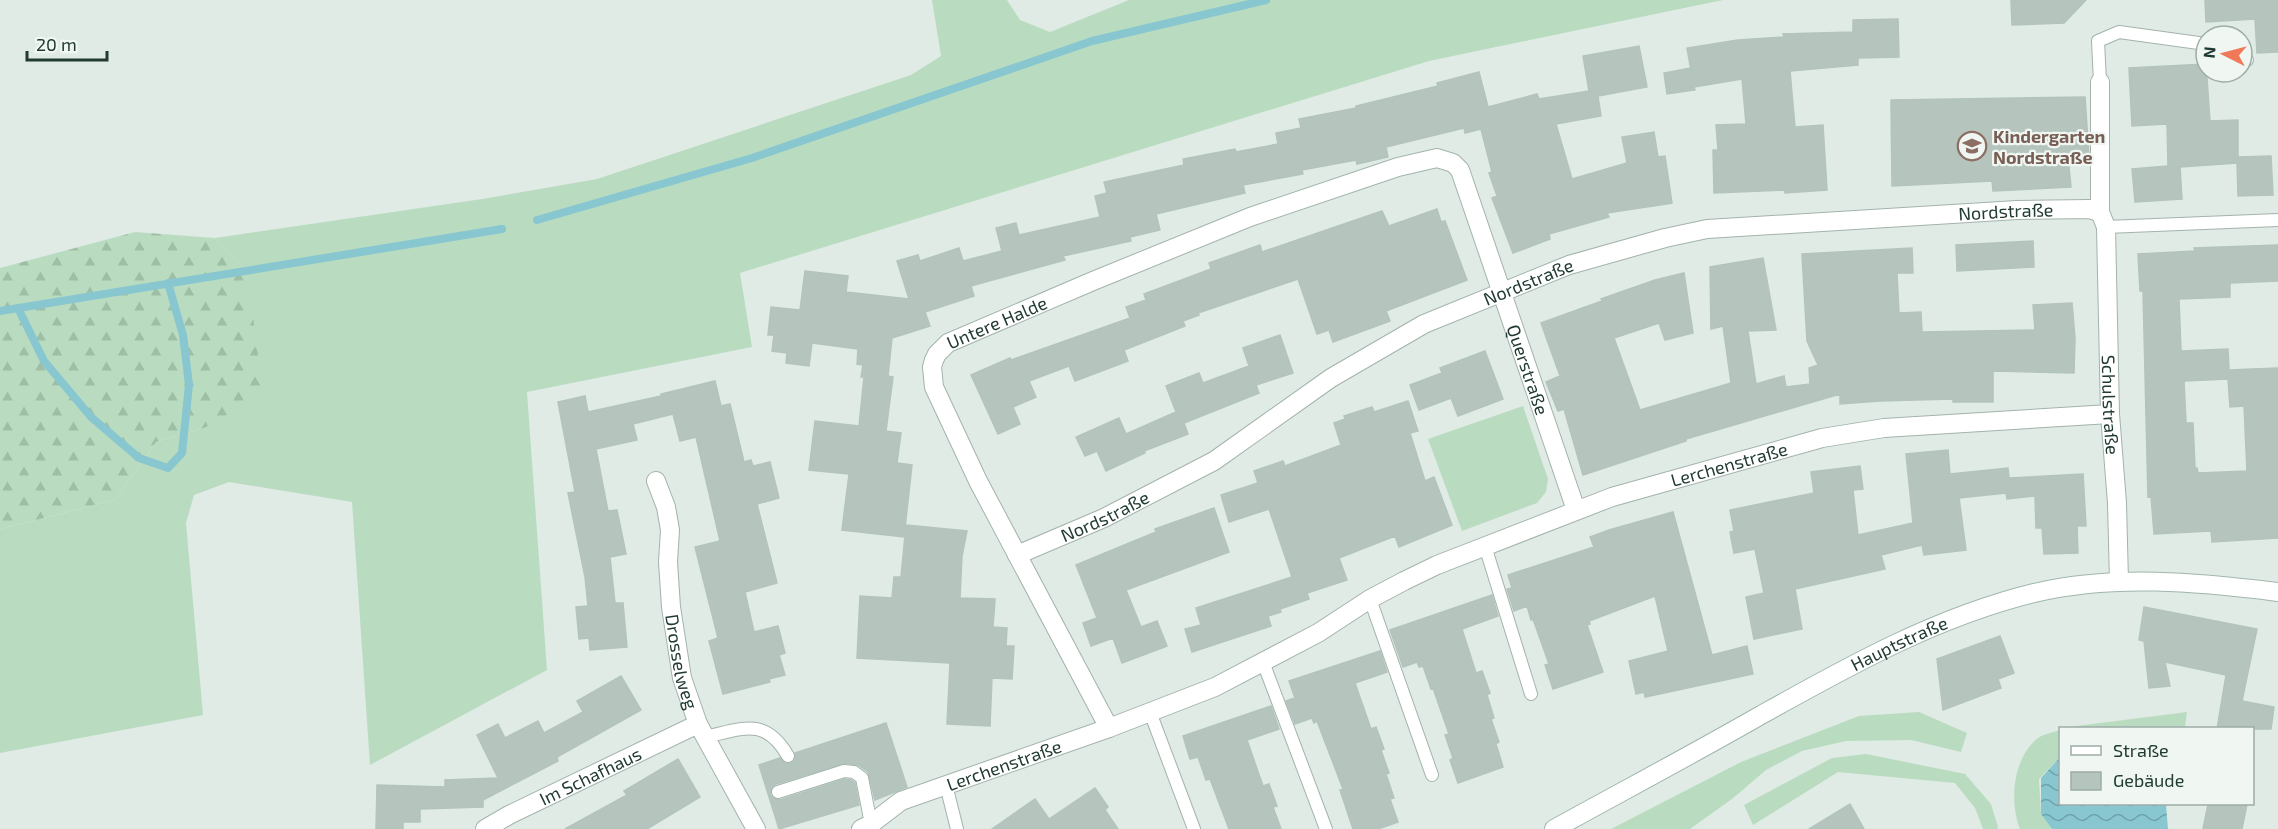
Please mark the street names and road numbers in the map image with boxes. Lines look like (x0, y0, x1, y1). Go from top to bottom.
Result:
street label: Nordstraße (1958, 198, 2054, 225)
street label: Nordstraße (1480, 253, 1577, 310)
street label: Untere Halde (943, 291, 1050, 353)
street label: Querstraße (1502, 321, 1554, 418)
street label: Schulstraße (2098, 355, 2124, 456)
street label: Lerchenstraße (1668, 437, 1790, 491)
street label: Nordstraße (1057, 486, 1153, 546)
street label: Hauptstraße (1847, 611, 1951, 675)
street label: Drosselweg (661, 612, 703, 712)
street label: Lerchenstraße (943, 735, 1064, 795)
street label: Im Schafhaus (536, 742, 645, 810)

